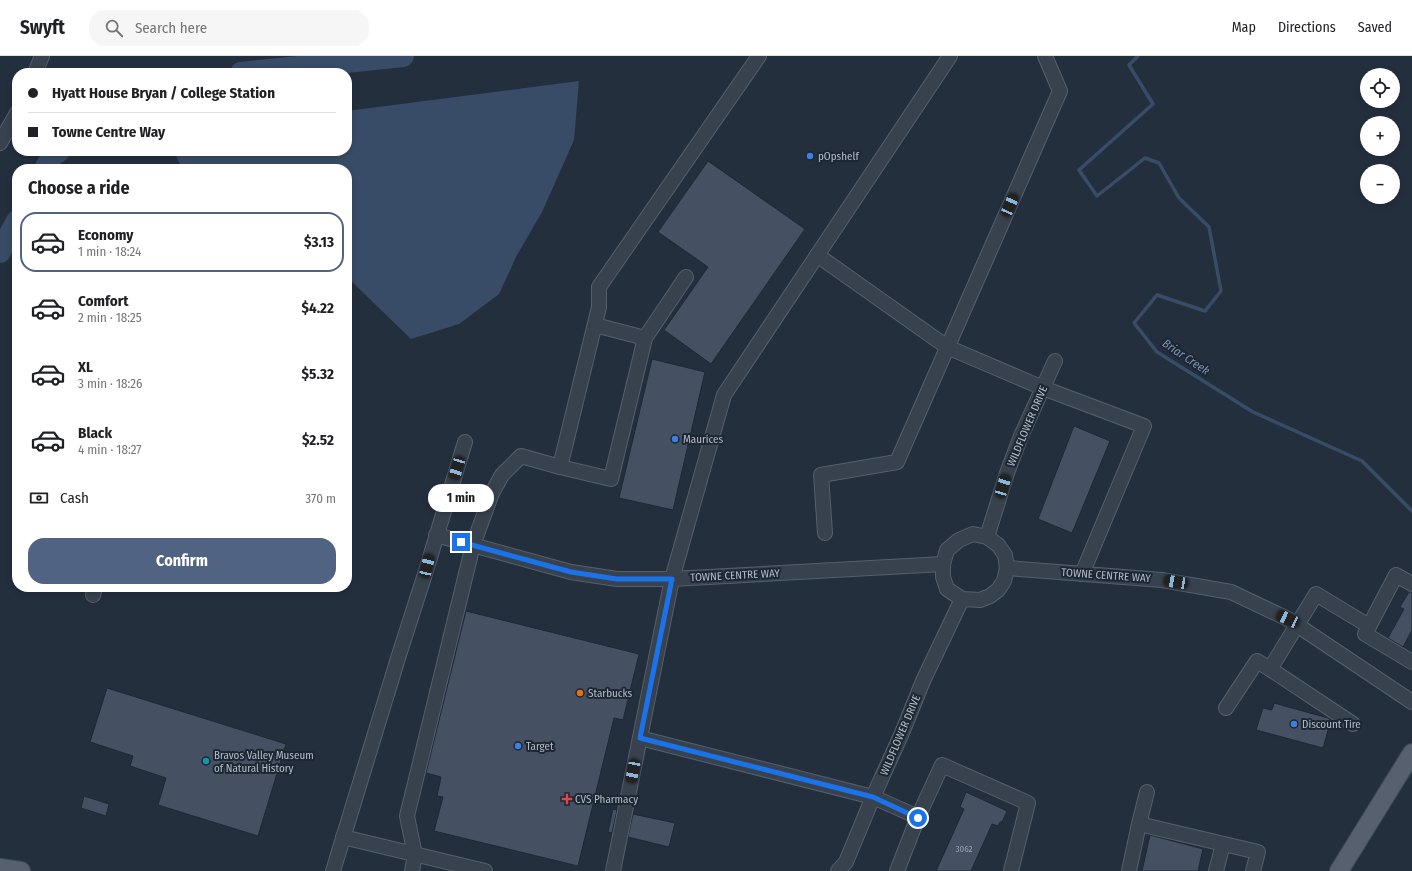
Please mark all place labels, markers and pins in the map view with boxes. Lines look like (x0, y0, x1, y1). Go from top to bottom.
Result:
place label: pOpshelf (818, 150, 859, 163)
marker: pOpshelf (805, 151, 815, 161)
place label: Maurices (683, 433, 724, 446)
marker: Maurices (670, 434, 680, 444)
place label: Starbucks (588, 687, 633, 700)
marker: Starbucks (575, 688, 585, 698)
place label: Discount Tire (1302, 718, 1361, 731)
marker: Discount Tire (1289, 719, 1299, 729)
place label: Target (526, 740, 554, 753)
marker: Target (513, 741, 523, 751)
place label: Bravos Valley Museum of Natural History (214, 749, 314, 775)
marker: Bravos Valley Museum of Natural History (201, 756, 211, 766)
place label: CVS Pharmacy (575, 793, 638, 806)
marker: CVS Pharmacy (562, 794, 572, 804)

